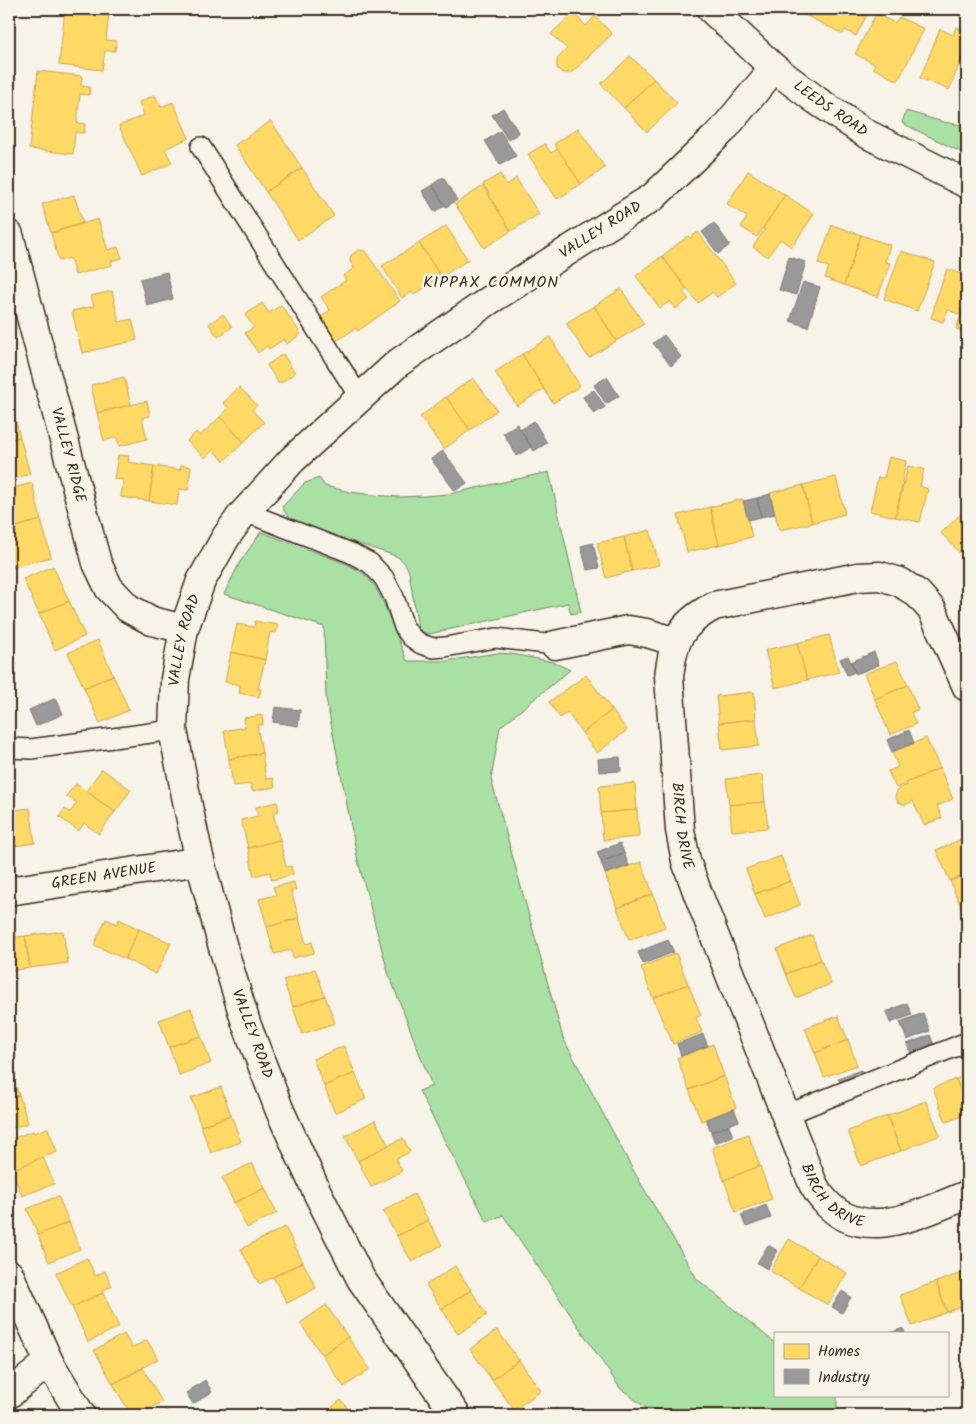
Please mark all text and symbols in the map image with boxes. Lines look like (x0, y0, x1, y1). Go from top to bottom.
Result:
street label: LEEDS ROAD (788, 75, 873, 144)
street label: VALLEY ROAD (555, 195, 647, 265)
district label: KIPPAX COMMON (423, 270, 559, 295)
street label: VALLEY RIDGE (44, 405, 93, 507)
street label: VALLEY ROAD (163, 591, 207, 686)
street label: BIRCH DRIVE (665, 782, 701, 874)
street label: GREEN AVENUE (50, 856, 159, 896)
street label: VALLEY ROAD (225, 986, 279, 1082)
street label: BIRCH DRIVE (794, 1160, 868, 1235)
legend (774, 1332, 948, 1396)
text: Homes (818, 1340, 861, 1364)
text: Industry (818, 1366, 871, 1390)

